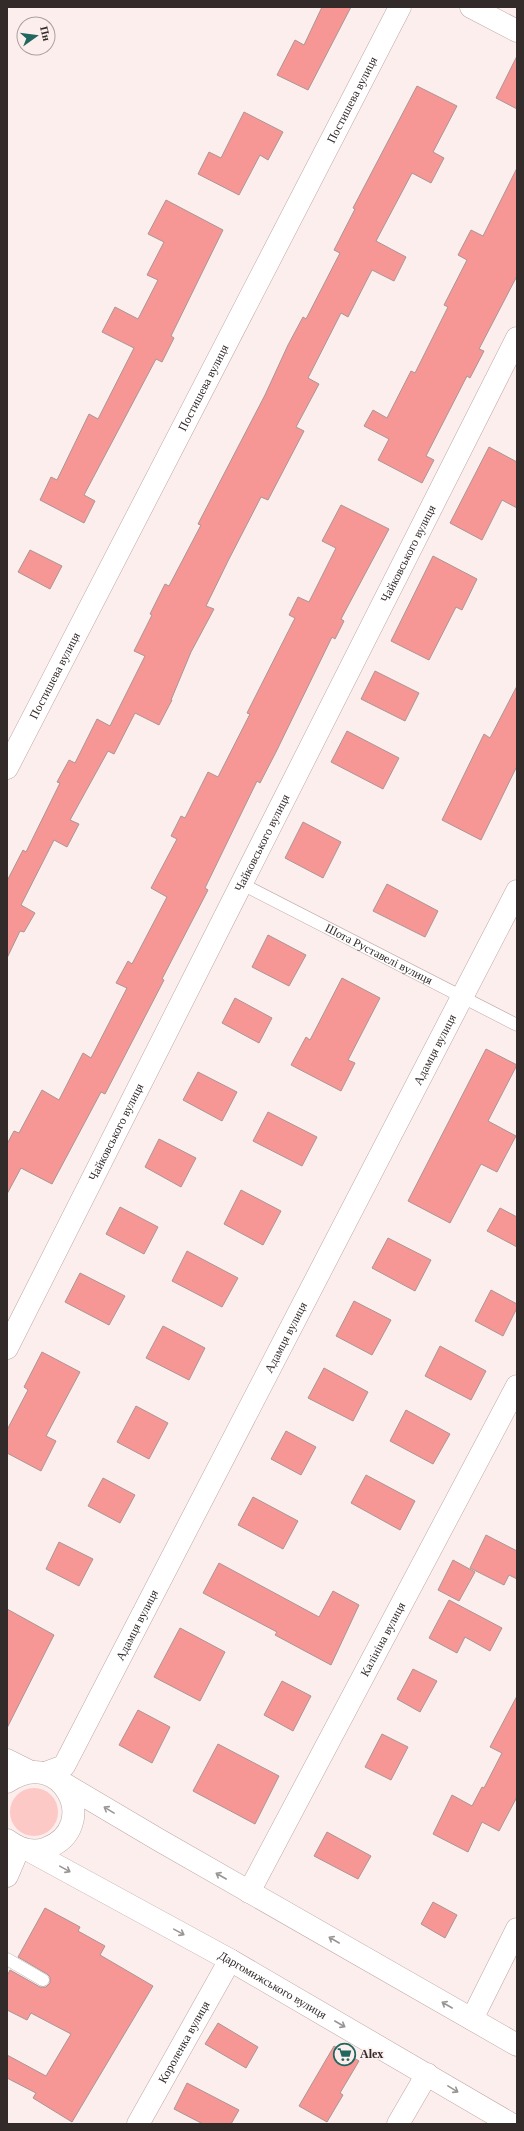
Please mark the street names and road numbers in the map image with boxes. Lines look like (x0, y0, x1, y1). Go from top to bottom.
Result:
street label: Постишева вулиця (324, 54, 380, 145)
street label: Постишева вулиця (175, 342, 232, 433)
street label: Чайковського вулиця (378, 502, 439, 605)
street label: Постишева вулиця (27, 630, 83, 721)
street label: Чайковського вулиця (232, 791, 293, 894)
street label: Шота Руставелі вулиця (323, 921, 435, 988)
street label: Адамця вулиця (411, 1011, 459, 1087)
street label: Чайковського вулиця (86, 1081, 147, 1183)
street label: Адамця вулиця (262, 1299, 310, 1375)
street label: Адамця вулиця (113, 1587, 161, 1663)
street label: Калініна вулиця (357, 1599, 409, 1679)
street label: Даргомижського вулиця (216, 1948, 329, 2022)
street label: Короленка вулиця (155, 1998, 213, 2086)

